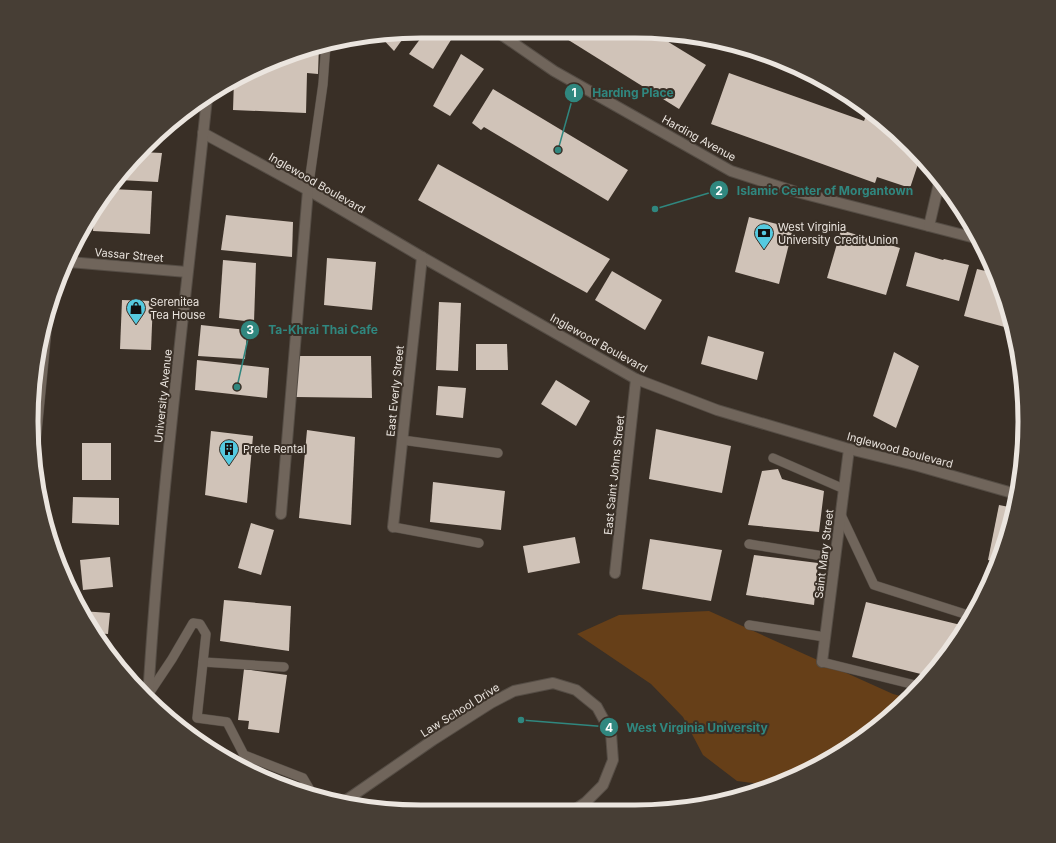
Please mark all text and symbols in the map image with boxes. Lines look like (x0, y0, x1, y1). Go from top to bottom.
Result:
callout: Harding Place (564, 81, 682, 105)
text: 1 (571, 85, 577, 100)
text: Harding Place (592, 85, 674, 100)
street label: Harding Avenue (659, 112, 739, 164)
street label: Inglewood Boulevard (266, 150, 368, 216)
callout: Islamic Center of Morgantown (709, 178, 921, 202)
text: 2 (715, 183, 723, 198)
text: Islamic Center of Morgantown (737, 183, 913, 198)
place label: West Virginia University Credit Union (778, 220, 898, 247)
bank icon: West Virginia University Credit Union (753, 222, 775, 250)
street label: Vassar Street (94, 245, 165, 265)
place label: Serenitea Tea House (150, 295, 206, 322)
shop icon: Serenitea Tea House (125, 297, 147, 325)
street label: Inglewood Boulevard (548, 310, 650, 376)
callout: Ta-Khrai Thai Cafe (240, 318, 385, 342)
text: 3 (246, 322, 254, 337)
text: Ta-Khrai Thai Cafe (268, 322, 378, 337)
street label: East Everly Street (383, 344, 407, 437)
street label: University Avenue (151, 348, 175, 444)
street label: East Saint Johns Street (601, 414, 627, 536)
street label: Inglewood Boulevard (846, 429, 954, 471)
building icon: Prete Rental (218, 438, 240, 466)
place label: Prete Rental (243, 442, 306, 456)
street label: Saint Mary Street (812, 508, 836, 599)
street label: Law School Drive (418, 680, 502, 740)
callout: West Virginia University (599, 715, 776, 739)
text: 4 (605, 720, 613, 735)
text: West Virginia University (626, 720, 769, 735)

